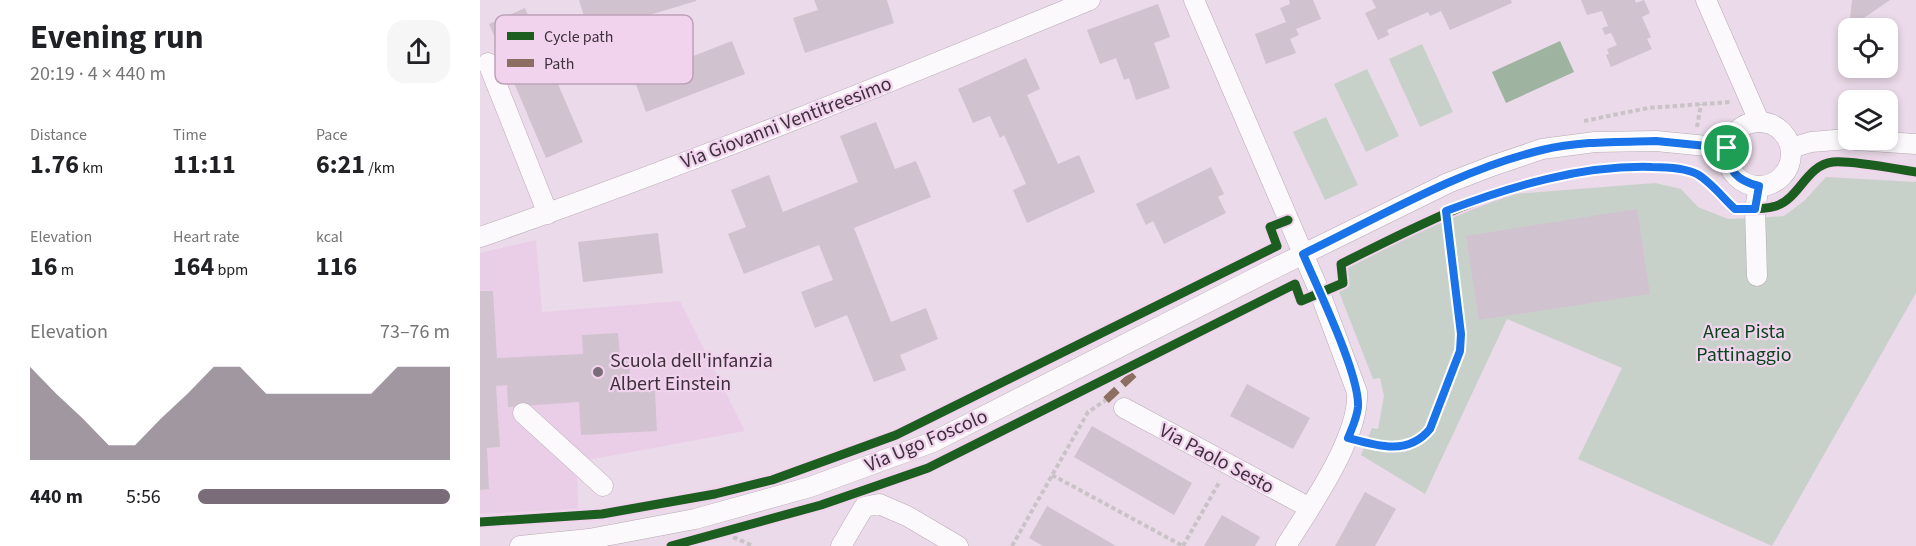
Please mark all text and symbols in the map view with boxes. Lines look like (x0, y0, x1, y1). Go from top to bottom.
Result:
text: Evening run (30, 14, 204, 61)
legend (495, 15, 693, 84)
map controls (1838, 18, 1898, 150)
button: locate (1838, 18, 1898, 78)
button: share (387, 20, 450, 83)
text: Cycle path (544, 26, 613, 48)
text: Path (544, 53, 574, 75)
text: 20:19 · 4 × 440 m (30, 60, 166, 88)
street label: Via Giovanni Ventitreesimo (677, 70, 896, 176)
button: layers (1838, 90, 1898, 150)
pin (1701, 122, 1752, 173)
text: Distance (30, 124, 87, 146)
text: Time (173, 124, 207, 146)
text: Pace (316, 124, 347, 146)
icon: arrive (1710, 131, 1743, 164)
text: 1.76 (30, 146, 79, 183)
text: 11:11 (173, 146, 236, 183)
text: 6:21 (316, 146, 365, 183)
text: km (79, 157, 103, 179)
text: /km (365, 157, 395, 179)
text: Elevation (30, 226, 92, 248)
text: Heart rate (173, 226, 240, 248)
text: kcal (316, 226, 343, 248)
text: 16 (30, 248, 57, 285)
text: 164 (173, 248, 214, 285)
text: 116 (316, 248, 357, 285)
text: m (57, 259, 74, 281)
text: bpm (214, 259, 248, 281)
text: Elevation (30, 318, 108, 346)
text: 73–76 m (380, 318, 450, 346)
park label: Area Pista Pattinaggio (1696, 318, 1792, 369)
place label: Scuola dell'infanzia Albert Einstein (610, 347, 773, 398)
marker: Scuola dell'infanzia Albert Einstein (591, 365, 605, 379)
street label: Via Ugo Foscolo (861, 402, 992, 479)
street label: Via Paolo Sesto (1154, 417, 1279, 501)
text: 440 m (30, 483, 83, 511)
text: 5:56 (126, 483, 161, 511)

